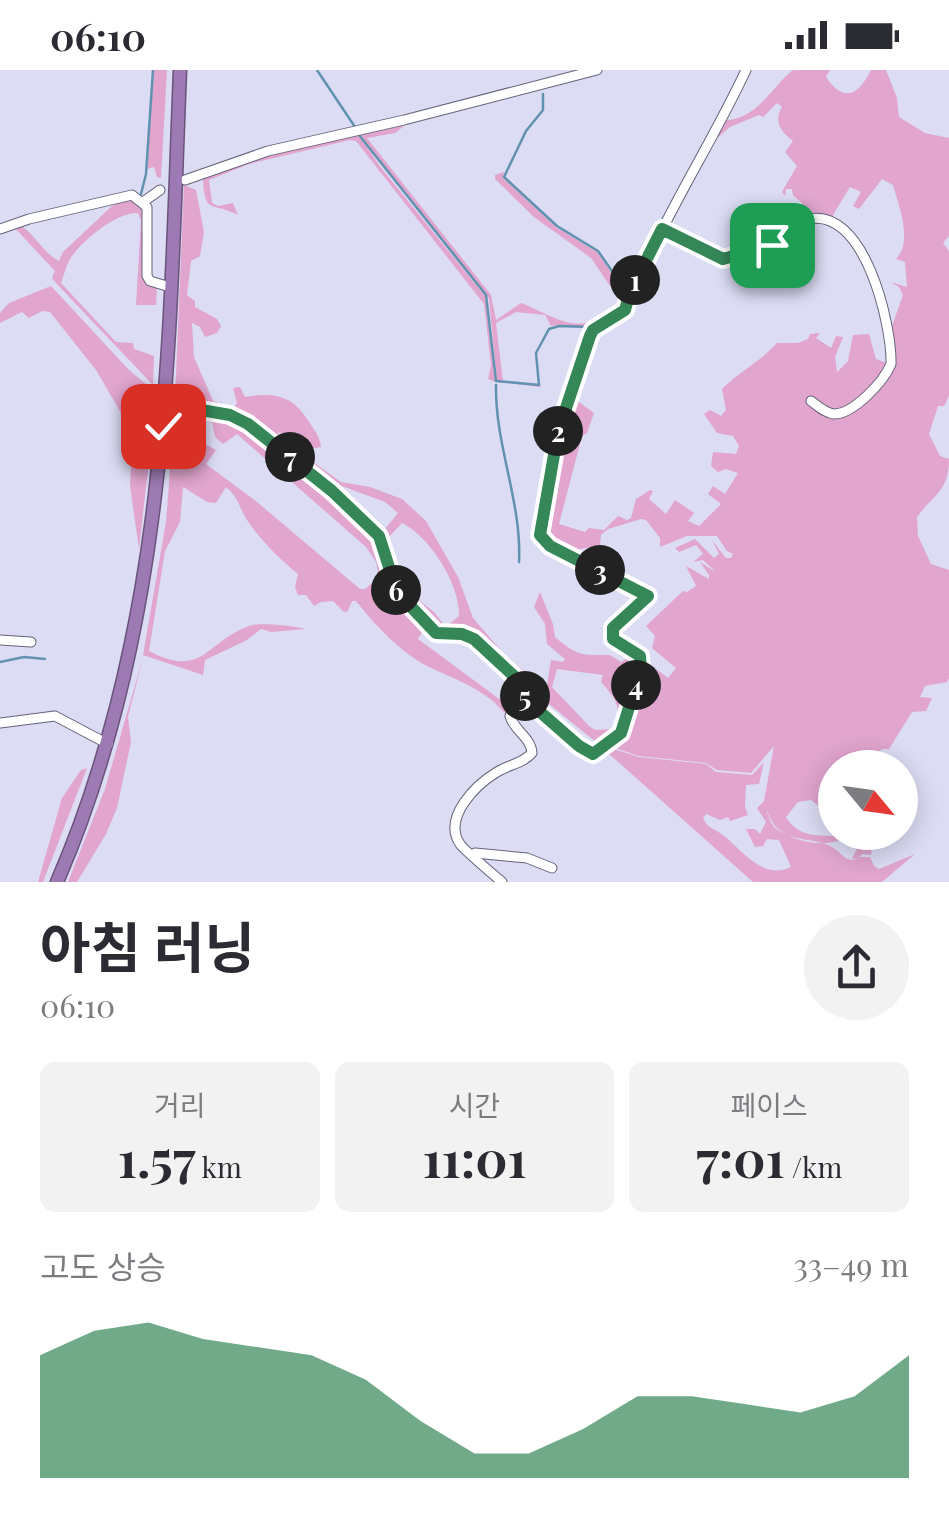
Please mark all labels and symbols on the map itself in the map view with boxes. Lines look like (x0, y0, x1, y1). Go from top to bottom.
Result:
pin (730, 203, 815, 288)
pin: 1 (610, 255, 660, 305)
pin (121, 384, 206, 469)
pin: 2 (533, 406, 583, 456)
pin: 7 (265, 432, 315, 482)
pin: 3 (575, 545, 625, 595)
pin: 6 (371, 565, 421, 615)
pin: 4 (611, 660, 661, 710)
pin: 5 (500, 671, 550, 721)
north arrow (818, 750, 918, 850)

